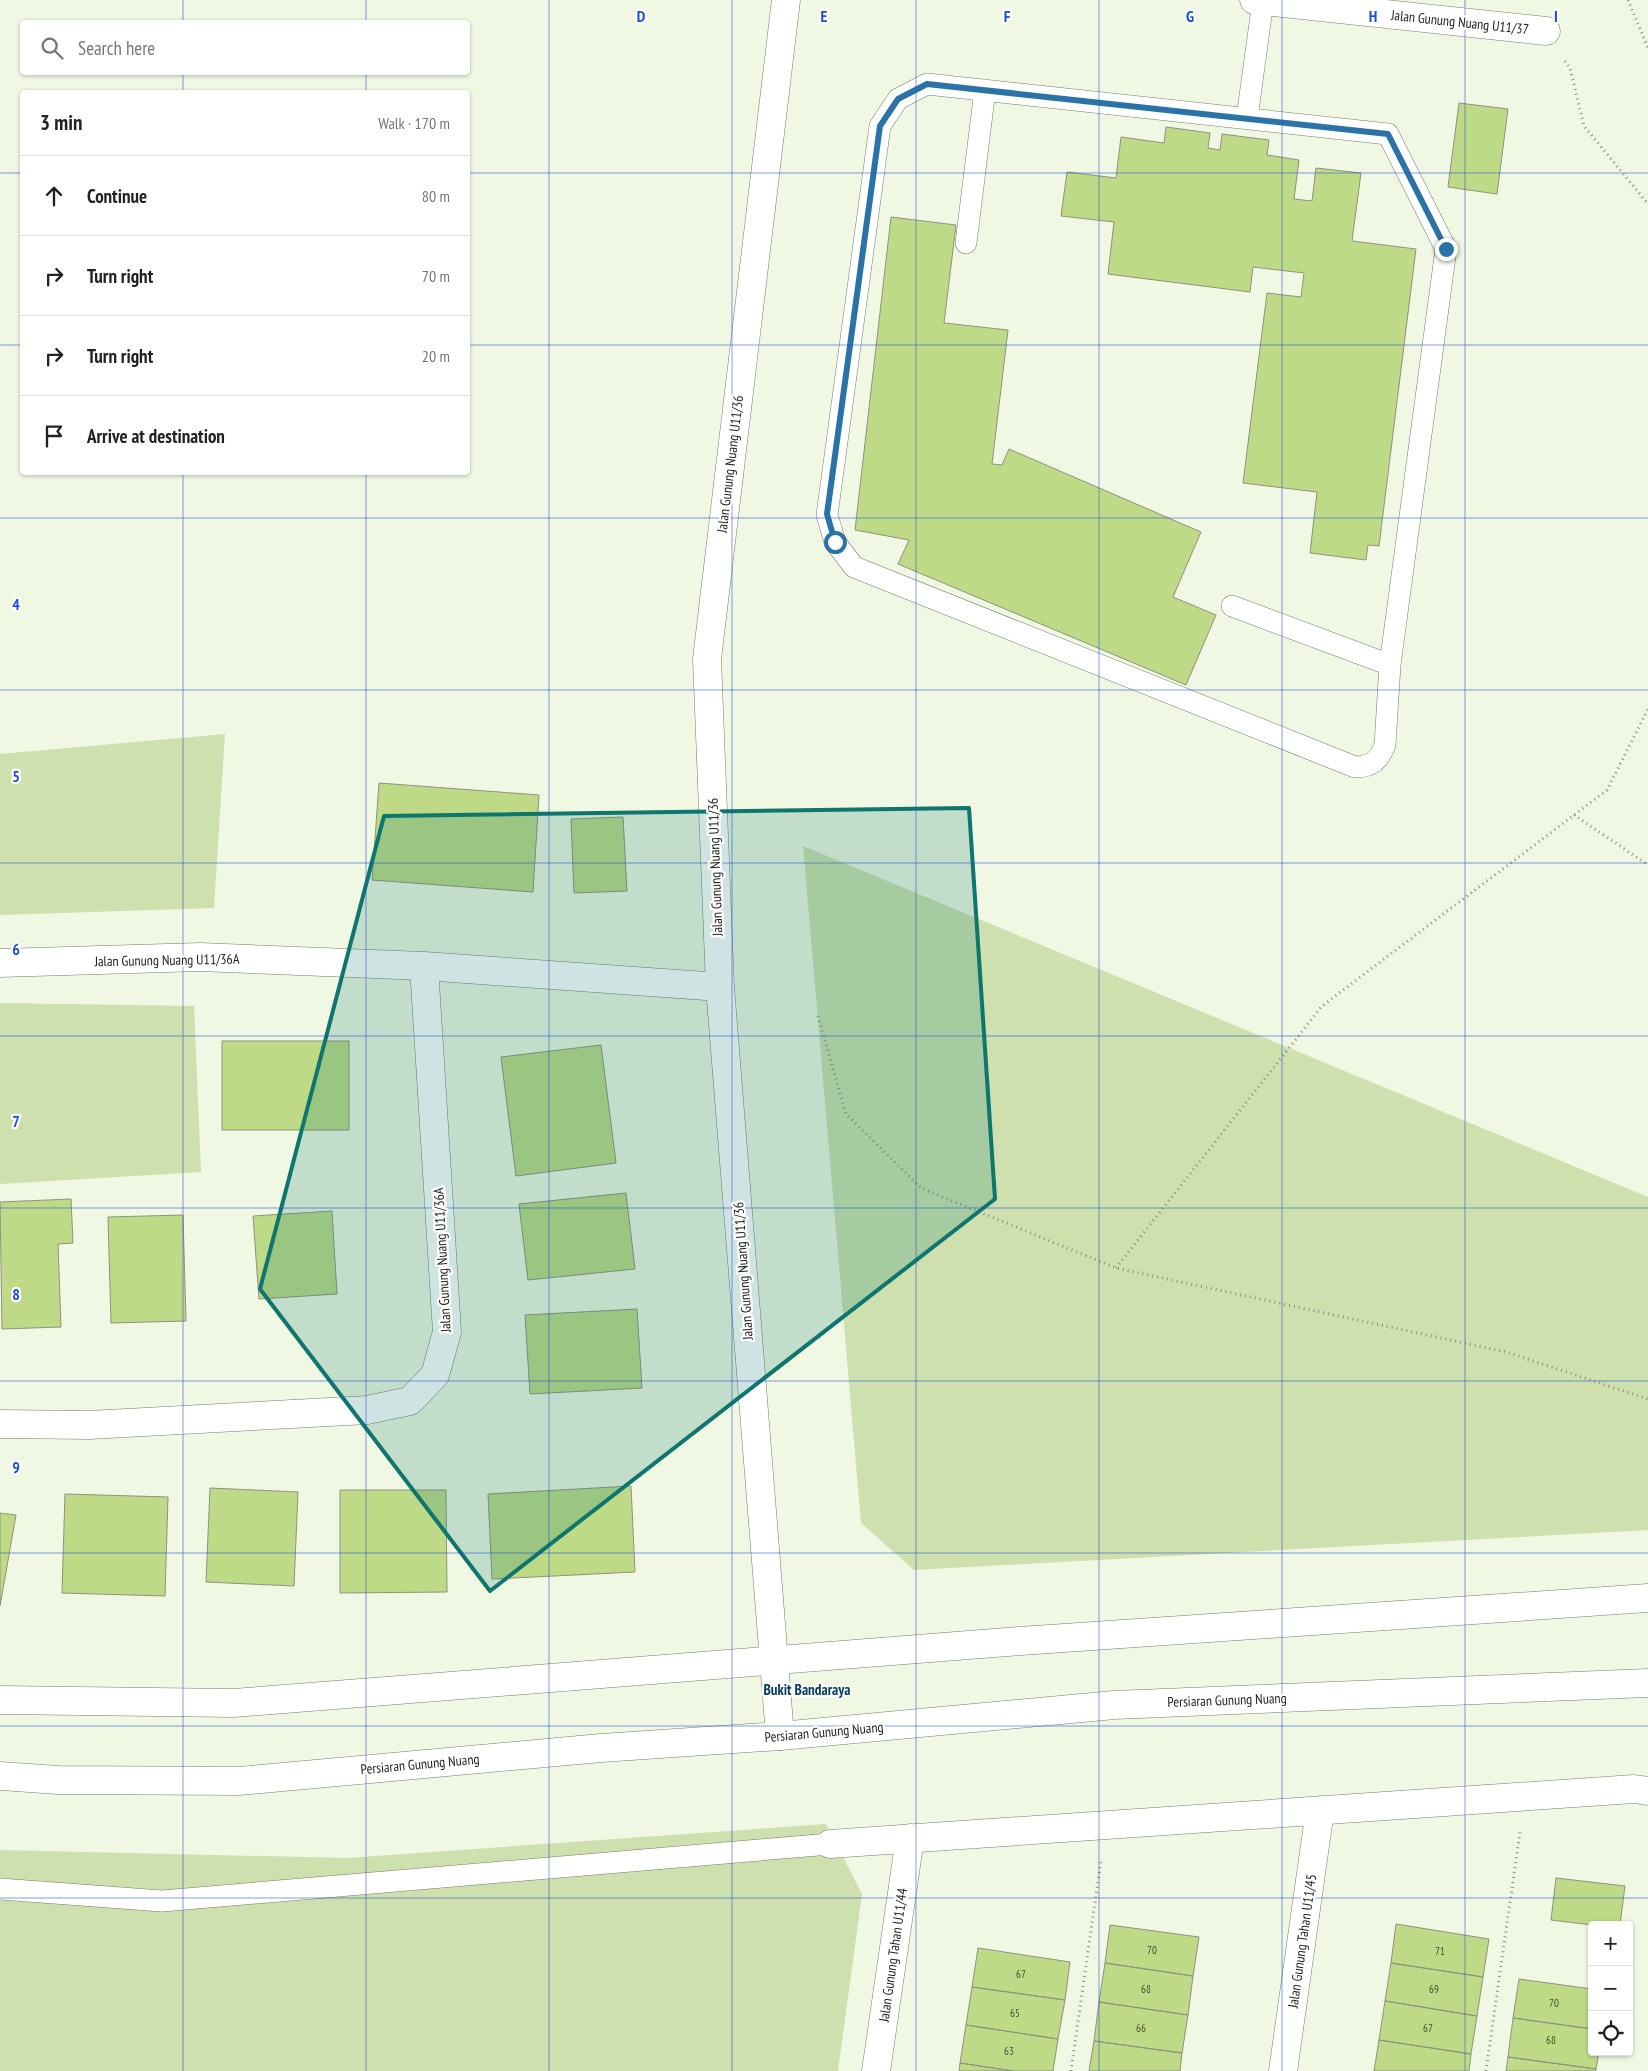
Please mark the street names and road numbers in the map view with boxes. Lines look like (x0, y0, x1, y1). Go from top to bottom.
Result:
street label: Jalan Gunung Nuang U11/37 (1389, 6, 1530, 38)
street label: Jalan Gunung Nuang U11/36 (713, 394, 747, 535)
street label: Jalan Gunung Nuang U11/36 (704, 798, 726, 937)
street label: Jalan Gunung Nuang U11/36A (93, 950, 240, 970)
street label: Jalan Gunung Nuang U11/36A (429, 1187, 455, 1334)
street label: Jalan Gunung Nuang U11/36 (729, 1201, 757, 1342)
street label: Persiaran Gunung Nuang (1167, 1689, 1287, 1711)
street label: Persiaran Gunung Nuang (764, 1718, 884, 1746)
street label: Persiaran Gunung Nuang (360, 1750, 480, 1778)
street label: Jalan Gunung Tahan U11/45 (1284, 1873, 1320, 2010)
street label: Jalan Gunung Tahan U11/44 (875, 1886, 911, 2024)

